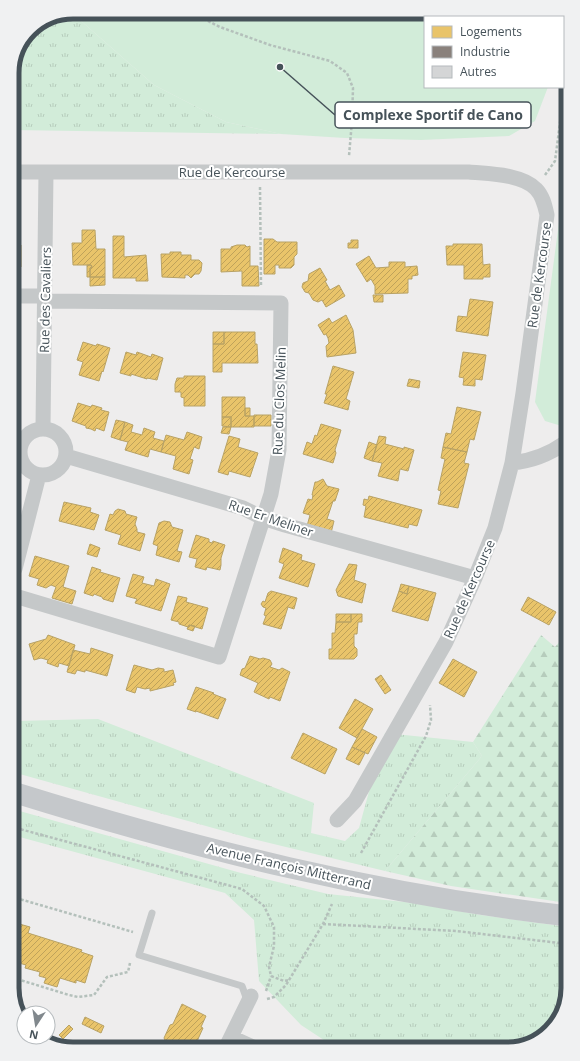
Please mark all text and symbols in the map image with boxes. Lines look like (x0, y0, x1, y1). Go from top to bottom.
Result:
legend (424, 16, 564, 88)
text: Logements (460, 23, 522, 40)
text: Industrie (460, 43, 510, 60)
text: Autres (460, 63, 497, 80)
callout: Complexe Sportif de Cano (335, 102, 531, 128)
text: Complexe Sportif de Cano (343, 105, 523, 124)
street label: Rue de Kercourse (179, 163, 285, 181)
street label: Rue de Kercourse (523, 221, 555, 329)
street label: Rue des Cavaliers (35, 247, 55, 353)
street label: Rue du Clos Melin (268, 347, 290, 455)
street label: Rue Er Meliner (226, 495, 317, 541)
street label: Rue de Kercourse (439, 537, 499, 641)
street label: Avenue François Mitterrand (205, 838, 373, 894)
north arrow (16, 1005, 56, 1045)
text: N (28, 1027, 40, 1044)

